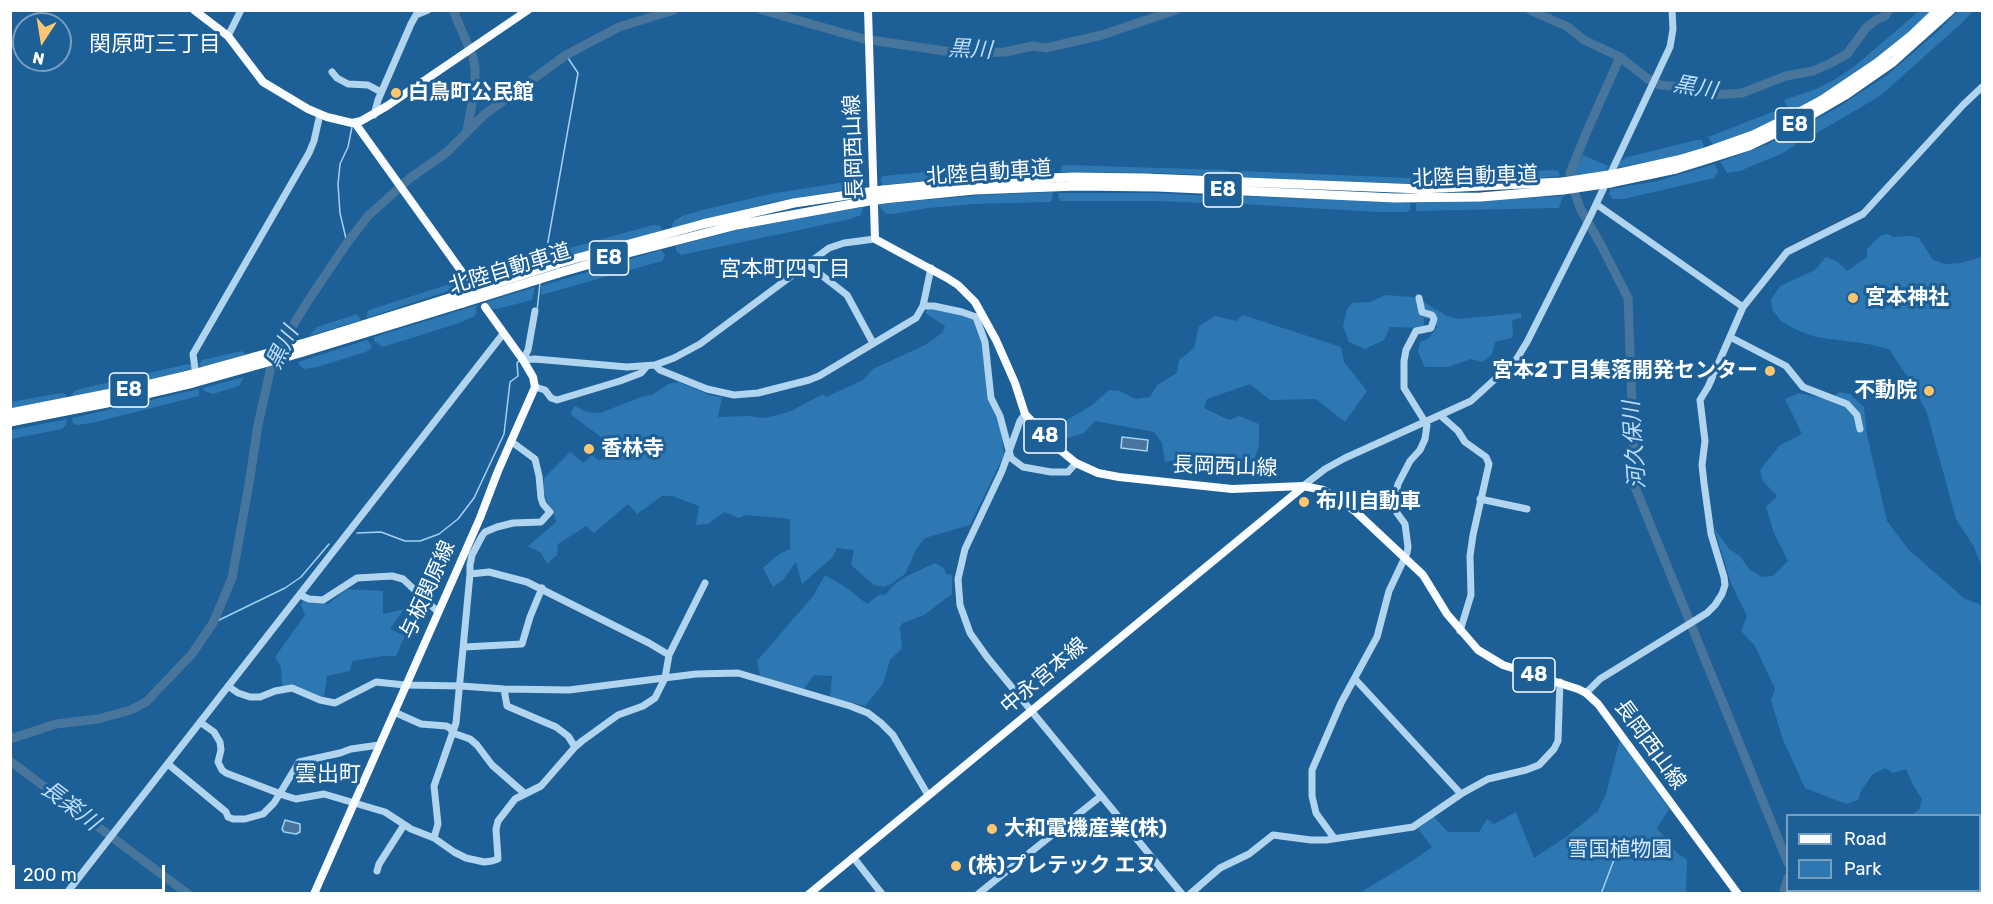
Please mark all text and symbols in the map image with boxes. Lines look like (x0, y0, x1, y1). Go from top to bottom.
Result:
north arrow (12, 12, 72, 72)
district label: 関原町三丁目 (89, 32, 221, 58)
water label: 黒川 (947, 36, 993, 64)
text: N (31, 48, 46, 69)
water label: 黒川 (1671, 71, 1719, 105)
place label: 白鳥町公民館 (408, 80, 534, 106)
marker: 白鳥町公民館 (389, 86, 403, 100)
street label: 長岡西山線 (840, 94, 868, 200)
road number: E8 (1776, 108, 1814, 142)
street label: 北陸自動車道 (925, 156, 1053, 190)
street label: 北陸自動車道 (1412, 162, 1538, 192)
road number: E8 (1204, 173, 1242, 207)
street label: 北陸自動車道 (446, 239, 574, 299)
road number: E8 (590, 241, 628, 275)
district label: 宮本町四丁目 (719, 257, 851, 283)
place label: 宮本神社 (1865, 285, 1949, 311)
marker: 宮本神社 (1846, 291, 1860, 305)
water label: 黒川 (261, 322, 305, 374)
place label: 宮本2丁目集落開発センター (1492, 358, 1758, 384)
marker: 宮本2丁目集落開発センター (1763, 364, 1777, 378)
road number: E8 (110, 373, 148, 407)
place label: 不動院 (1854, 378, 1917, 404)
marker: 不動院 (1922, 384, 1936, 398)
water label: 河久保川 (1619, 400, 1651, 490)
road number: 48 (1024, 419, 1066, 453)
place label: 香林寺 (601, 436, 664, 462)
marker: 香林寺 (582, 442, 596, 456)
street label: 長岡西山線 (1172, 453, 1278, 481)
place label: 布川自動車 (1316, 489, 1421, 515)
marker: 布川自動車 (1297, 495, 1311, 509)
street label: 与板関原線 (395, 537, 461, 643)
street label: 中永宮本線 (996, 633, 1092, 719)
road number: 48 (1513, 658, 1555, 692)
street label: 長岡西山線 (1609, 695, 1691, 795)
district label: 雲出町 (295, 762, 361, 788)
water label: 長楽川 (36, 776, 104, 836)
legend (1786, 814, 1981, 892)
place label: 大和電機産業(株) (1004, 816, 1167, 842)
marker: 大和電機産業(株) (985, 822, 999, 836)
text: Road (1844, 828, 1887, 850)
park label: 雪国植物園 (1568, 837, 1672, 863)
scale bar (15, 853, 168, 891)
place label: (株)プレテック エヌ (968, 853, 1157, 879)
text: Park (1844, 858, 1881, 880)
marker: (株)プレテック エヌ (949, 859, 963, 873)
text: 200 m (23, 864, 77, 886)

